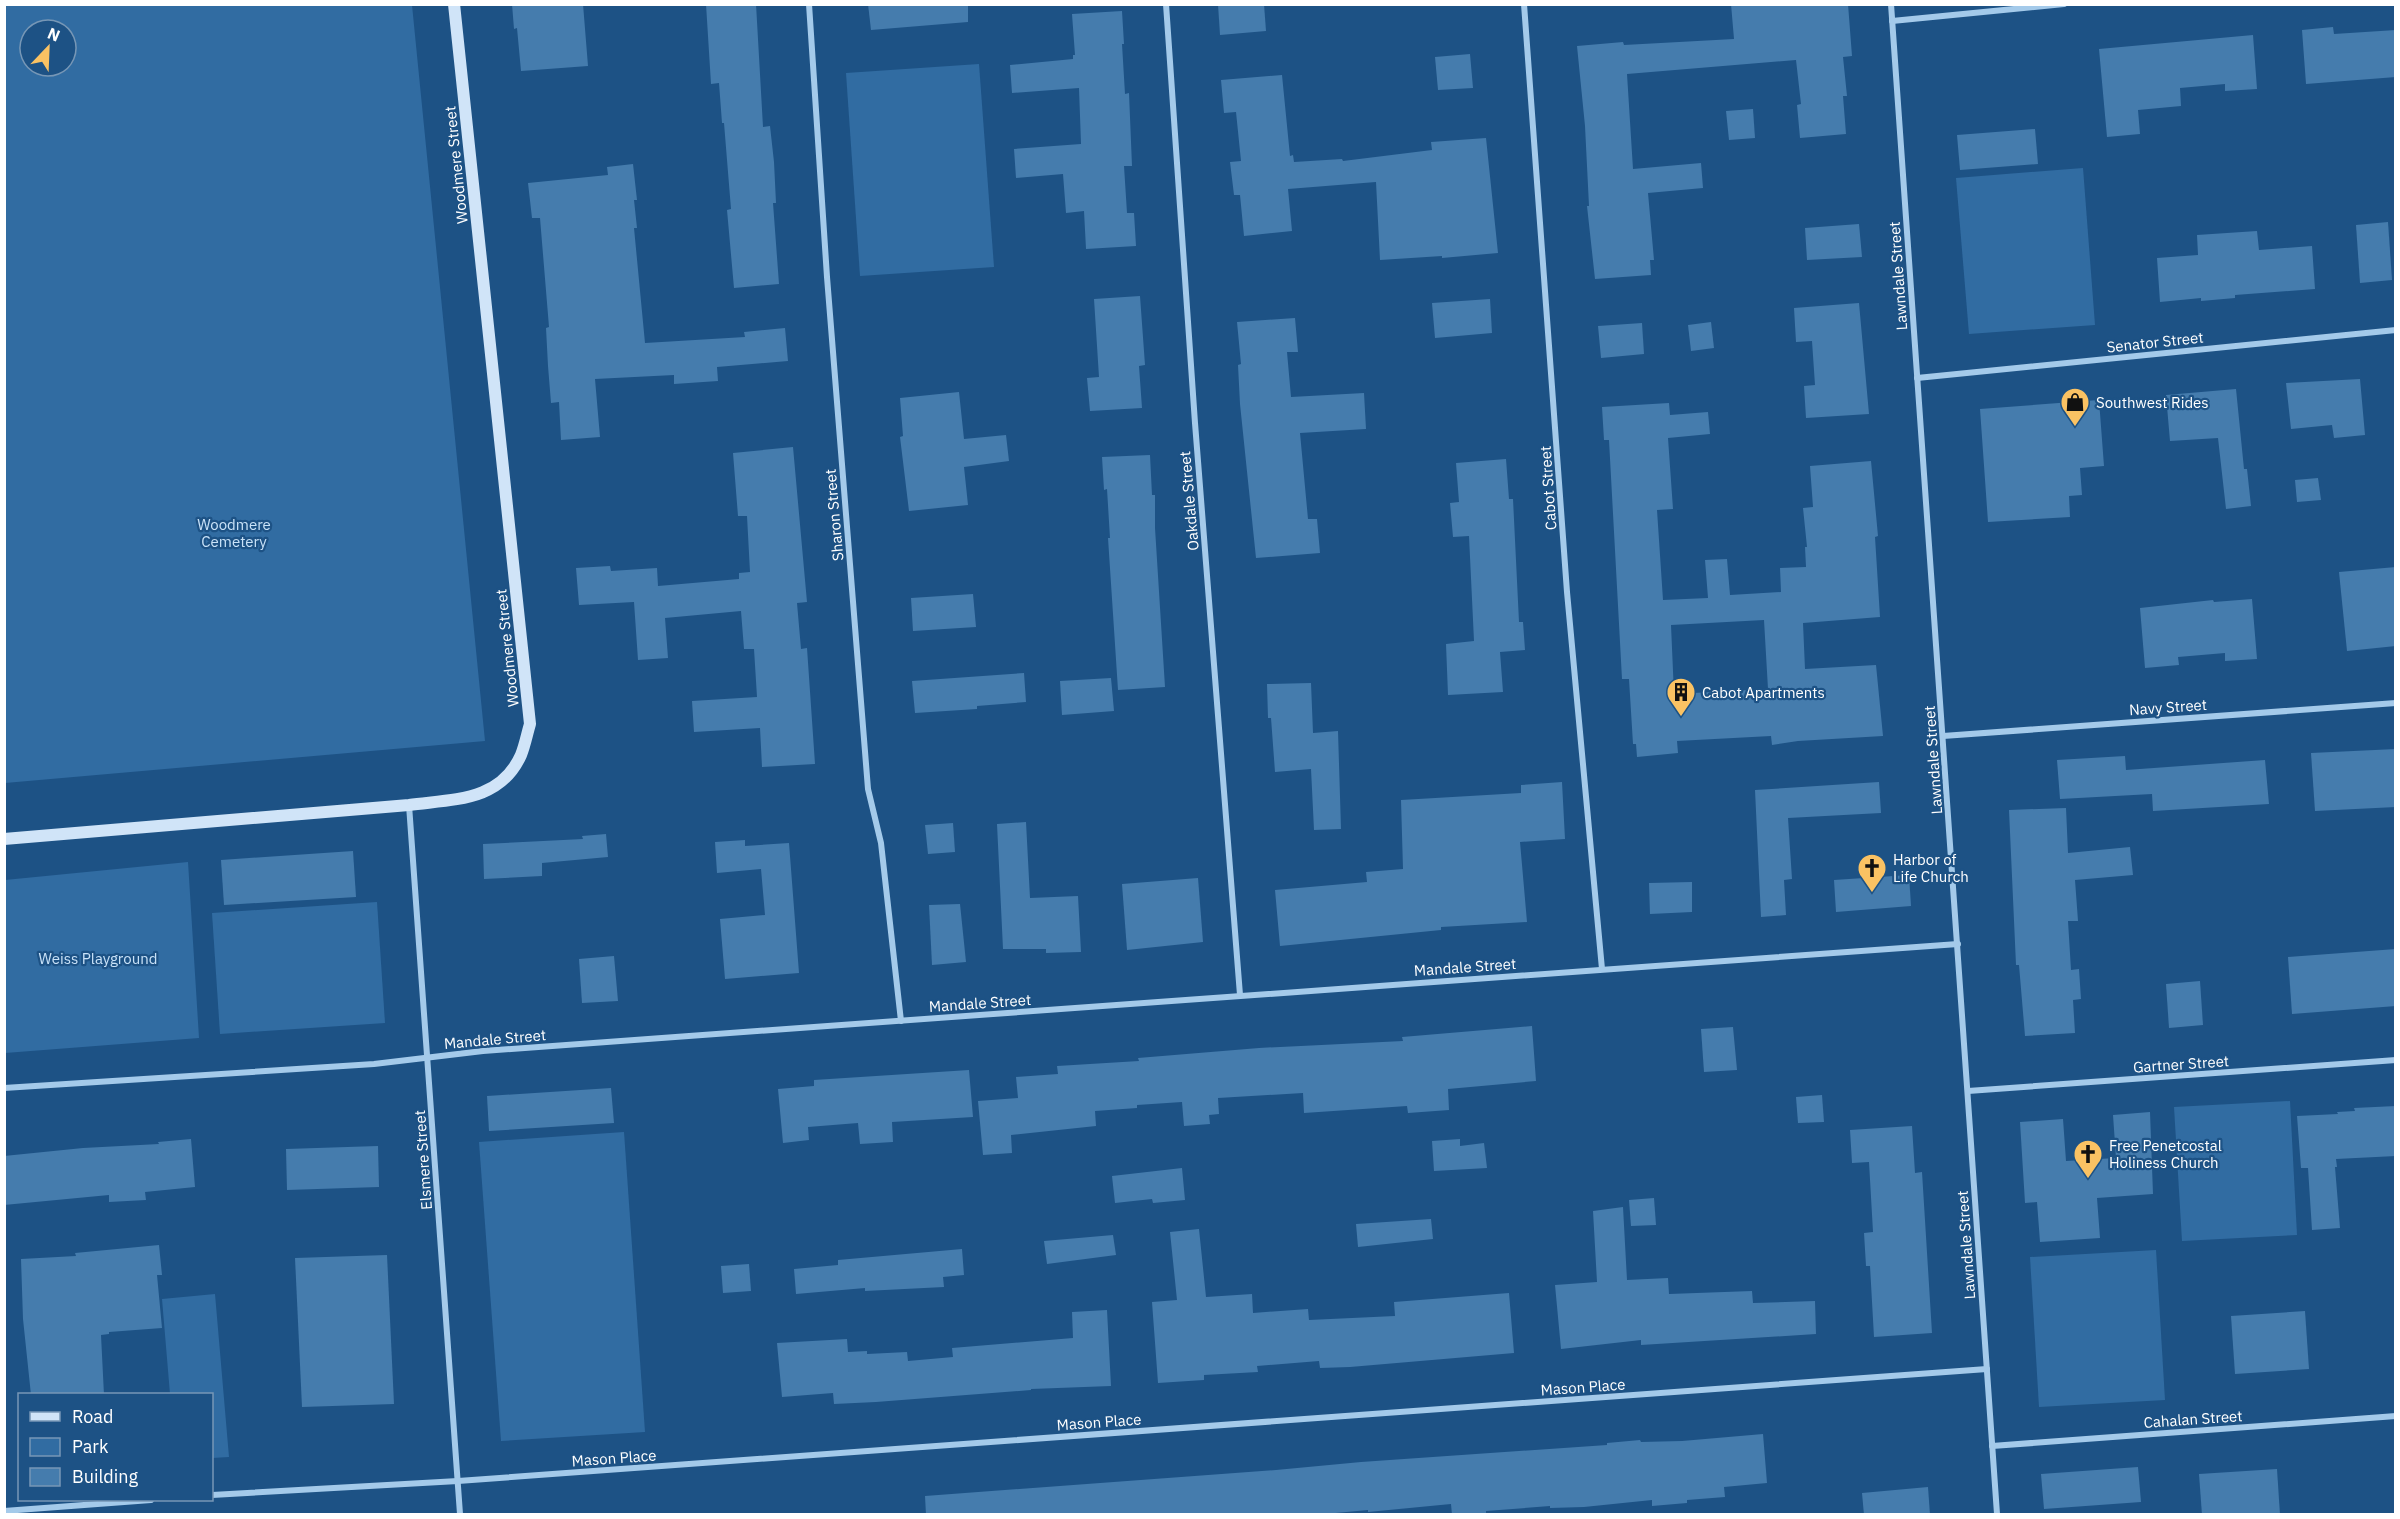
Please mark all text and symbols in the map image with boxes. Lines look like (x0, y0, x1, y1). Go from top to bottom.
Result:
north arrow (18, 18, 78, 78)
text: N (45, 23, 63, 46)
street label: Woodmere Street (440, 105, 472, 225)
street label: Lawndale Street (1885, 221, 1911, 331)
street label: Senator Street (2106, 327, 2204, 357)
shop icon: Southwest Rides (2059, 386, 2091, 428)
place label: Southwest Rides (2096, 393, 2209, 412)
street label: Cabot Street (1536, 445, 1560, 531)
street label: Oakdale Street (1175, 450, 1203, 552)
street label: Sharon Street (821, 468, 847, 562)
park label: Woodmere Cemetery (197, 515, 271, 551)
street label: Woodmere Street (491, 588, 523, 708)
building icon: Cabot Apartments (1665, 676, 1697, 718)
place label: Cabot Apartments (1702, 683, 1825, 702)
street label: Navy Street (2128, 695, 2208, 719)
street label: Lawndale Street (1920, 705, 1946, 815)
place label: Harbor of Life Church (1893, 850, 1969, 886)
church icon: Harbor of Life Church (1856, 852, 1888, 894)
park label: Weiss Playground (39, 949, 157, 968)
street label: Mandale Street (1413, 954, 1517, 980)
street label: Mandale Street (928, 990, 1032, 1016)
street label: Mandale Street (443, 1025, 547, 1053)
street label: Gartner Street (2132, 1051, 2230, 1077)
street label: Elsmere Street (410, 1110, 436, 1210)
place label: Free Penetcostal Holiness Church (2109, 1136, 2222, 1172)
church icon: Free Penetcostal Holiness Church (2072, 1138, 2104, 1180)
street label: Lawndale Street (1953, 1190, 1979, 1300)
street label: Mason Place (1540, 1375, 1626, 1399)
legend (18, 1393, 213, 1501)
text: Road (72, 1405, 113, 1428)
street label: Cahalan Street (2143, 1406, 2243, 1432)
street label: Mason Place (1056, 1410, 1142, 1434)
text: Park (72, 1435, 109, 1458)
street label: Mason Place (571, 1446, 657, 1470)
text: Building (72, 1465, 139, 1488)

